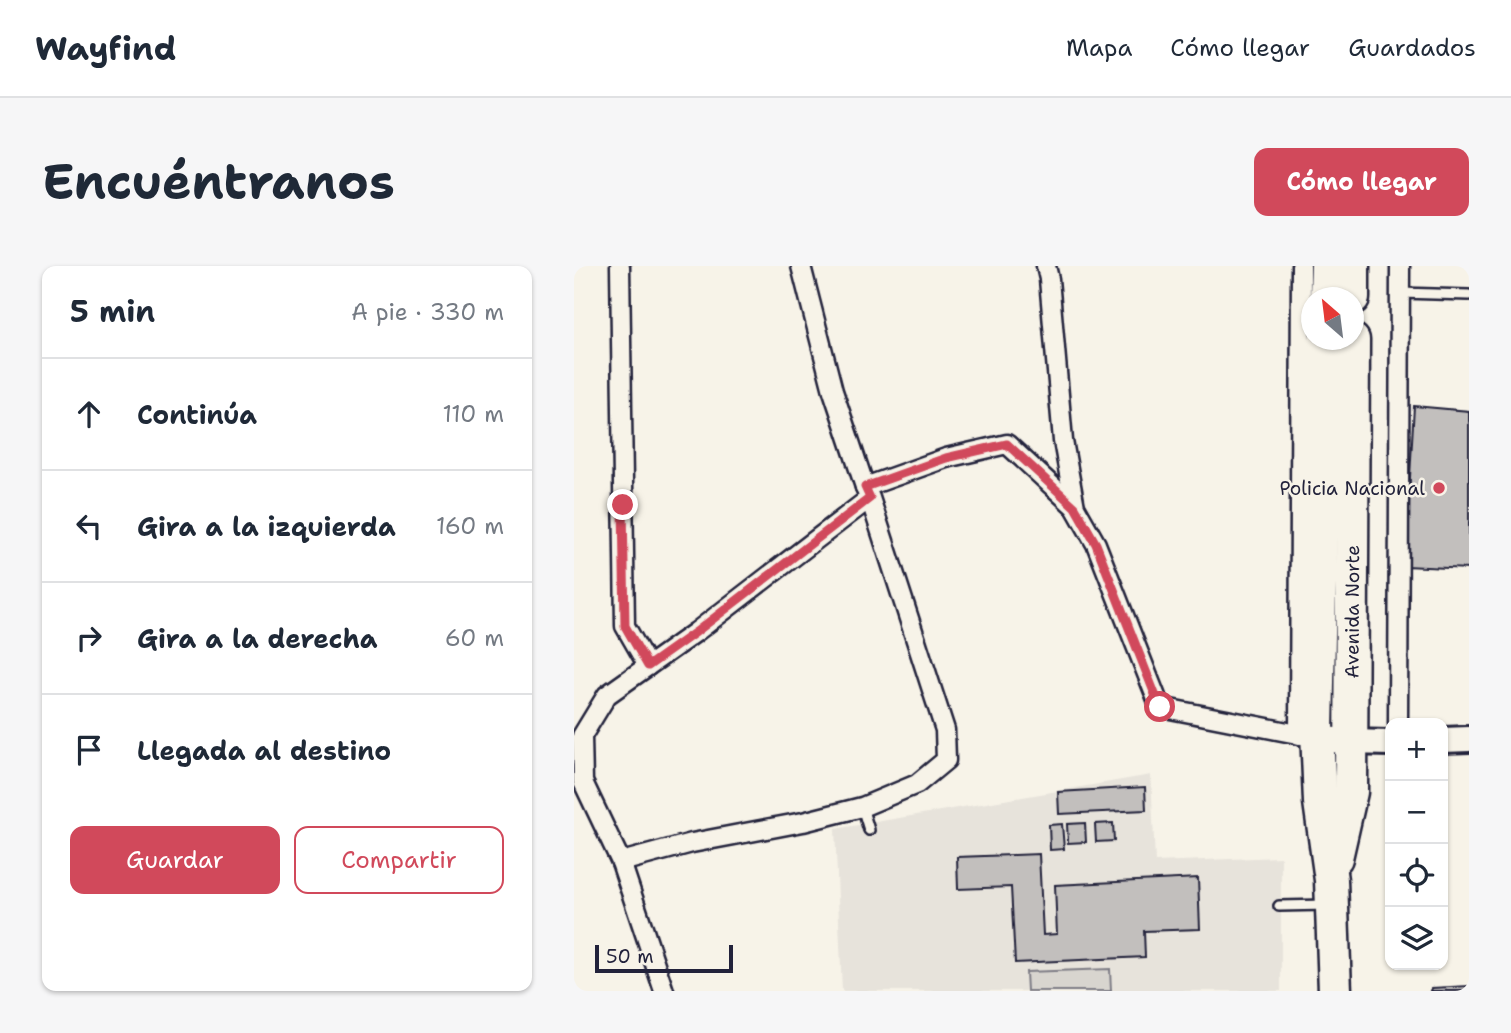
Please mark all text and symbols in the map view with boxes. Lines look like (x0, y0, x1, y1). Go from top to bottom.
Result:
text: Wayfind (35, 26, 176, 71)
text: Mapa (1066, 32, 1132, 64)
text: Cómo llegar (1170, 32, 1310, 64)
text: Guardados (1348, 32, 1476, 64)
button: Cómo llegar (1254, 148, 1469, 216)
text: Encuéntranos (42, 149, 395, 215)
north arrow (1301, 287, 1364, 350)
text: 5 min (70, 291, 155, 332)
text: A pie · 330 m (351, 297, 504, 327)
icon: ahead (70, 395, 108, 433)
text: Continúa (137, 397, 257, 432)
text: 110 m (442, 399, 504, 429)
place label: Policia Nacional (1279, 476, 1425, 501)
marker: Policia Nacional (1431, 480, 1447, 496)
route end (607, 489, 638, 520)
icon: left (70, 507, 108, 545)
text: Gira a la izquierda (137, 509, 396, 544)
text: 160 m (436, 511, 504, 541)
street label: Avenida Norte (1339, 545, 1365, 678)
icon: right (70, 619, 108, 657)
text: Gira a la derecha (137, 621, 378, 656)
text: 60 m (445, 623, 504, 653)
route start (1144, 691, 1175, 722)
map controls (1385, 718, 1448, 970)
button: + (1385, 718, 1448, 781)
icon: arrive (70, 731, 108, 769)
text: Llegada al destino (137, 733, 391, 768)
button: − (1385, 781, 1448, 844)
button: Guardar (70, 826, 280, 894)
button: Compartir (294, 826, 504, 894)
button: locate (1385, 844, 1448, 907)
button: layers (1385, 907, 1448, 970)
scale bar (595, 942, 733, 974)
text: 50 m (606, 944, 654, 969)

